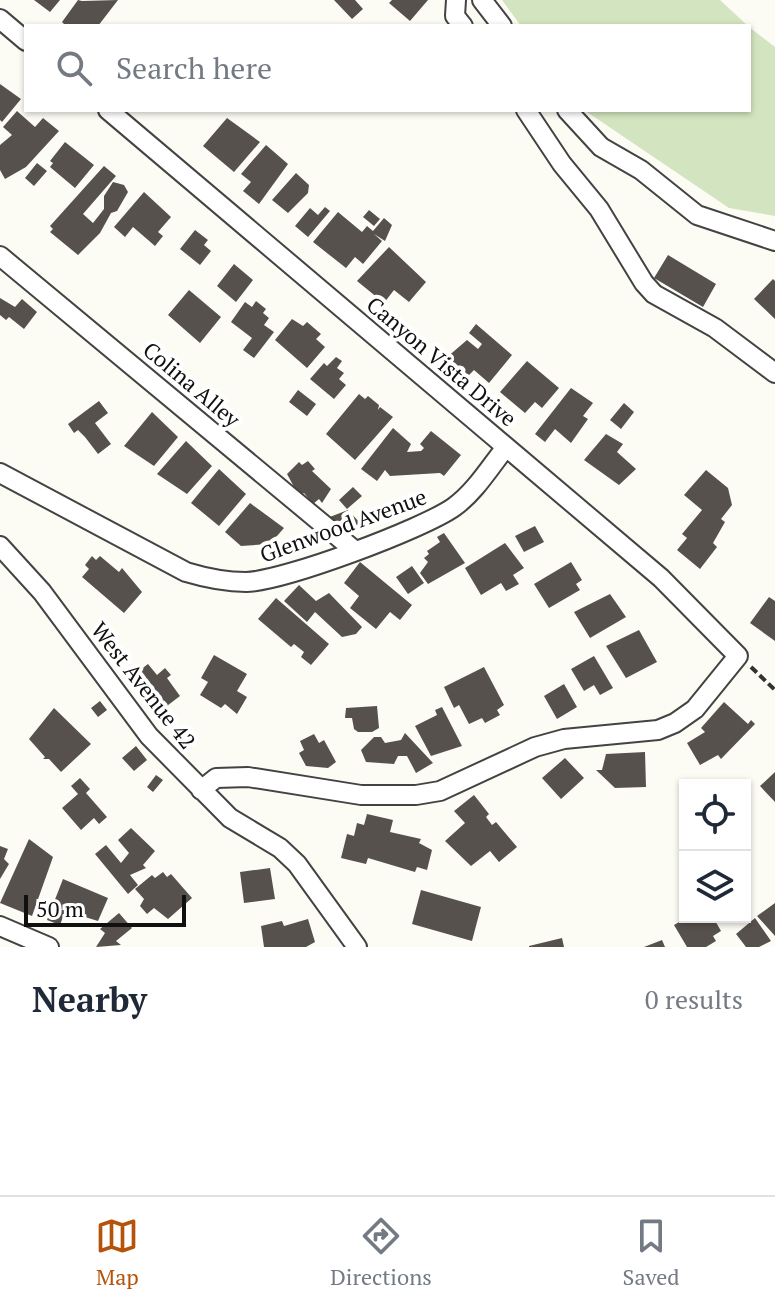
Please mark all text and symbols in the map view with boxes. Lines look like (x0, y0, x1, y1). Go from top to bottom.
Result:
search box (24, 24, 751, 112)
icon: search (52, 46, 96, 90)
text: Search here (116, 48, 272, 88)
street label: Canyon Vista Drive (361, 290, 523, 432)
street label: Colina Alley (137, 335, 247, 434)
street label: Glenwood Avenue (256, 481, 430, 569)
street label: West Avenue 42 (85, 616, 203, 754)
map controls (679, 779, 751, 923)
button: locate (679, 779, 751, 851)
button: layers (679, 851, 751, 923)
scale bar (24, 891, 186, 927)
text: 50 m (36, 894, 84, 923)
text: Nearby (32, 977, 147, 1022)
text: 0 results (645, 982, 743, 1016)
tab: Map (95, 1214, 139, 1291)
tab: Directions (330, 1214, 432, 1291)
tab: Saved (623, 1214, 680, 1291)

